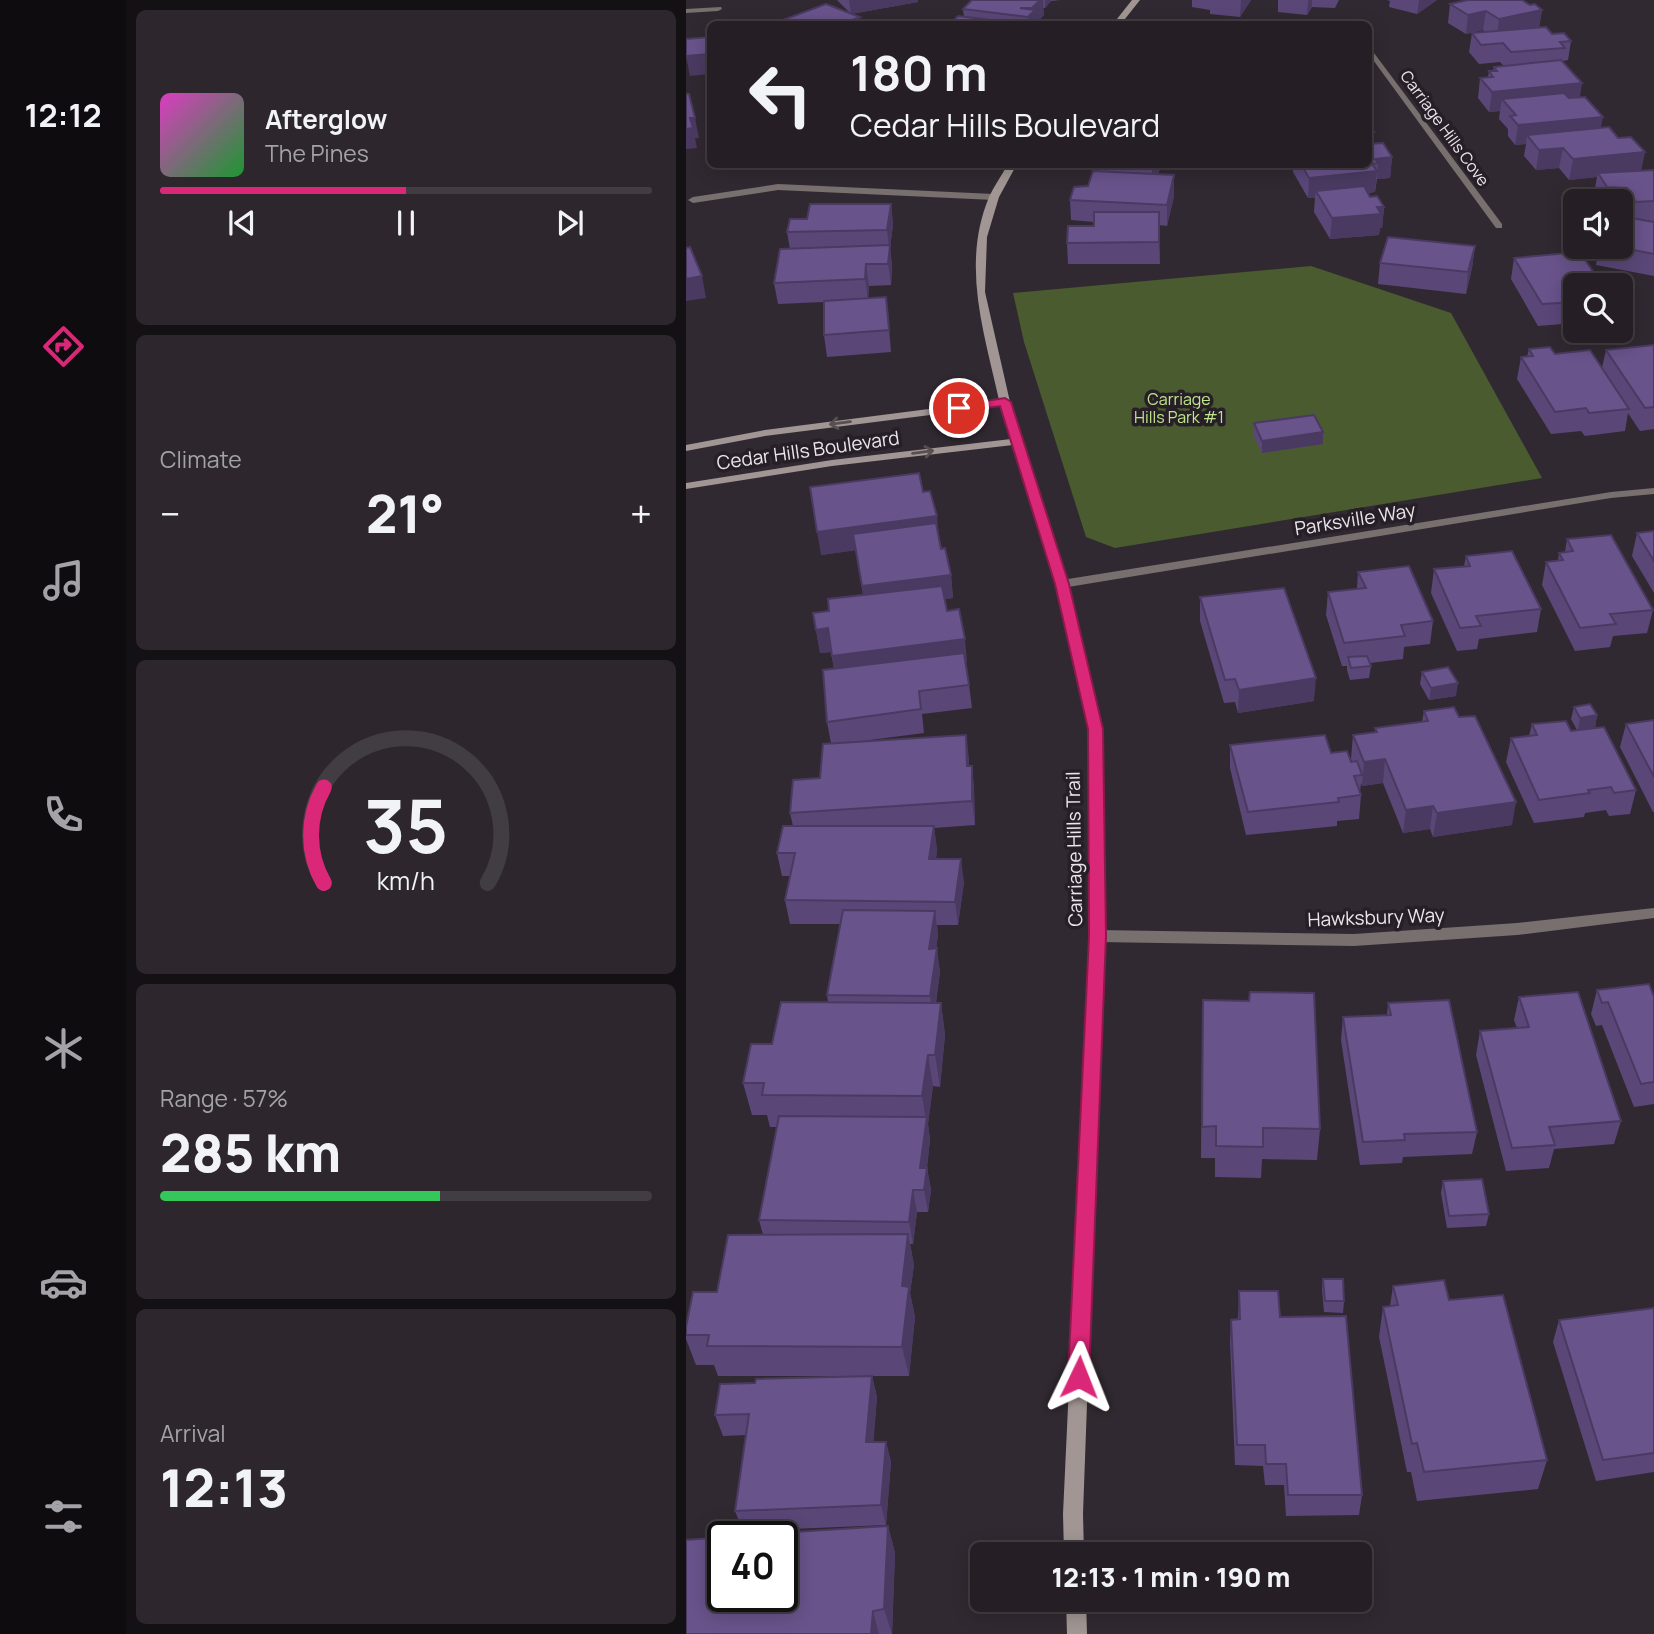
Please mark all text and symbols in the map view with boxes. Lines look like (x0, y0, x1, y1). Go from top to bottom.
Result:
text: 180 m (850, 39, 988, 106)
icon: left (735, 49, 826, 140)
street label: Carriage Hills Cove (1396, 66, 1494, 190)
text: 12:12 (24, 93, 102, 137)
text: Afterglow (265, 101, 387, 137)
text: Cedar Hills Boulevard (850, 103, 1160, 147)
text: The Pines (265, 137, 369, 169)
map controls (1563, 189, 1633, 343)
button: sound (1563, 189, 1633, 259)
icon: previous (223, 204, 261, 242)
icon: pause (387, 204, 425, 242)
icon: next (551, 204, 589, 242)
button: search (1563, 273, 1633, 343)
icon: directions (39, 322, 88, 371)
pin (929, 378, 989, 438)
park label: Carriage Hills Park #1 (1134, 388, 1224, 428)
icon: arrive (940, 389, 978, 427)
one-way arrow (829, 417, 852, 430)
street label: Cedar Hills Boulevard (715, 424, 901, 476)
text: Climate (160, 443, 242, 475)
one-way arrow (912, 446, 934, 459)
text: 21° (366, 478, 445, 549)
text: − (160, 487, 181, 539)
text: + (630, 487, 652, 539)
street label: Parksville Way (1293, 497, 1417, 541)
icon: music (39, 556, 88, 605)
street label: Carriage Hills Trail (1060, 771, 1088, 927)
text: 35 (364, 775, 449, 875)
icon: phone (39, 790, 88, 839)
text: km/h (377, 863, 435, 898)
street label: Hawksbury Way (1307, 902, 1445, 932)
icon: climate (39, 1024, 88, 1073)
text: Range · 57% (160, 1082, 288, 1114)
text: 285 km (160, 1117, 341, 1188)
icon: car (39, 1258, 88, 1307)
position arrow (1042, 1340, 1116, 1414)
text: Arrival (160, 1417, 226, 1449)
text: 12:13 (160, 1452, 288, 1523)
icon: filters (39, 1492, 88, 1541)
speed limit sign: 40 (707, 1521, 798, 1612)
text: 12:13 · 1 min · 190 m (1052, 1559, 1290, 1595)

